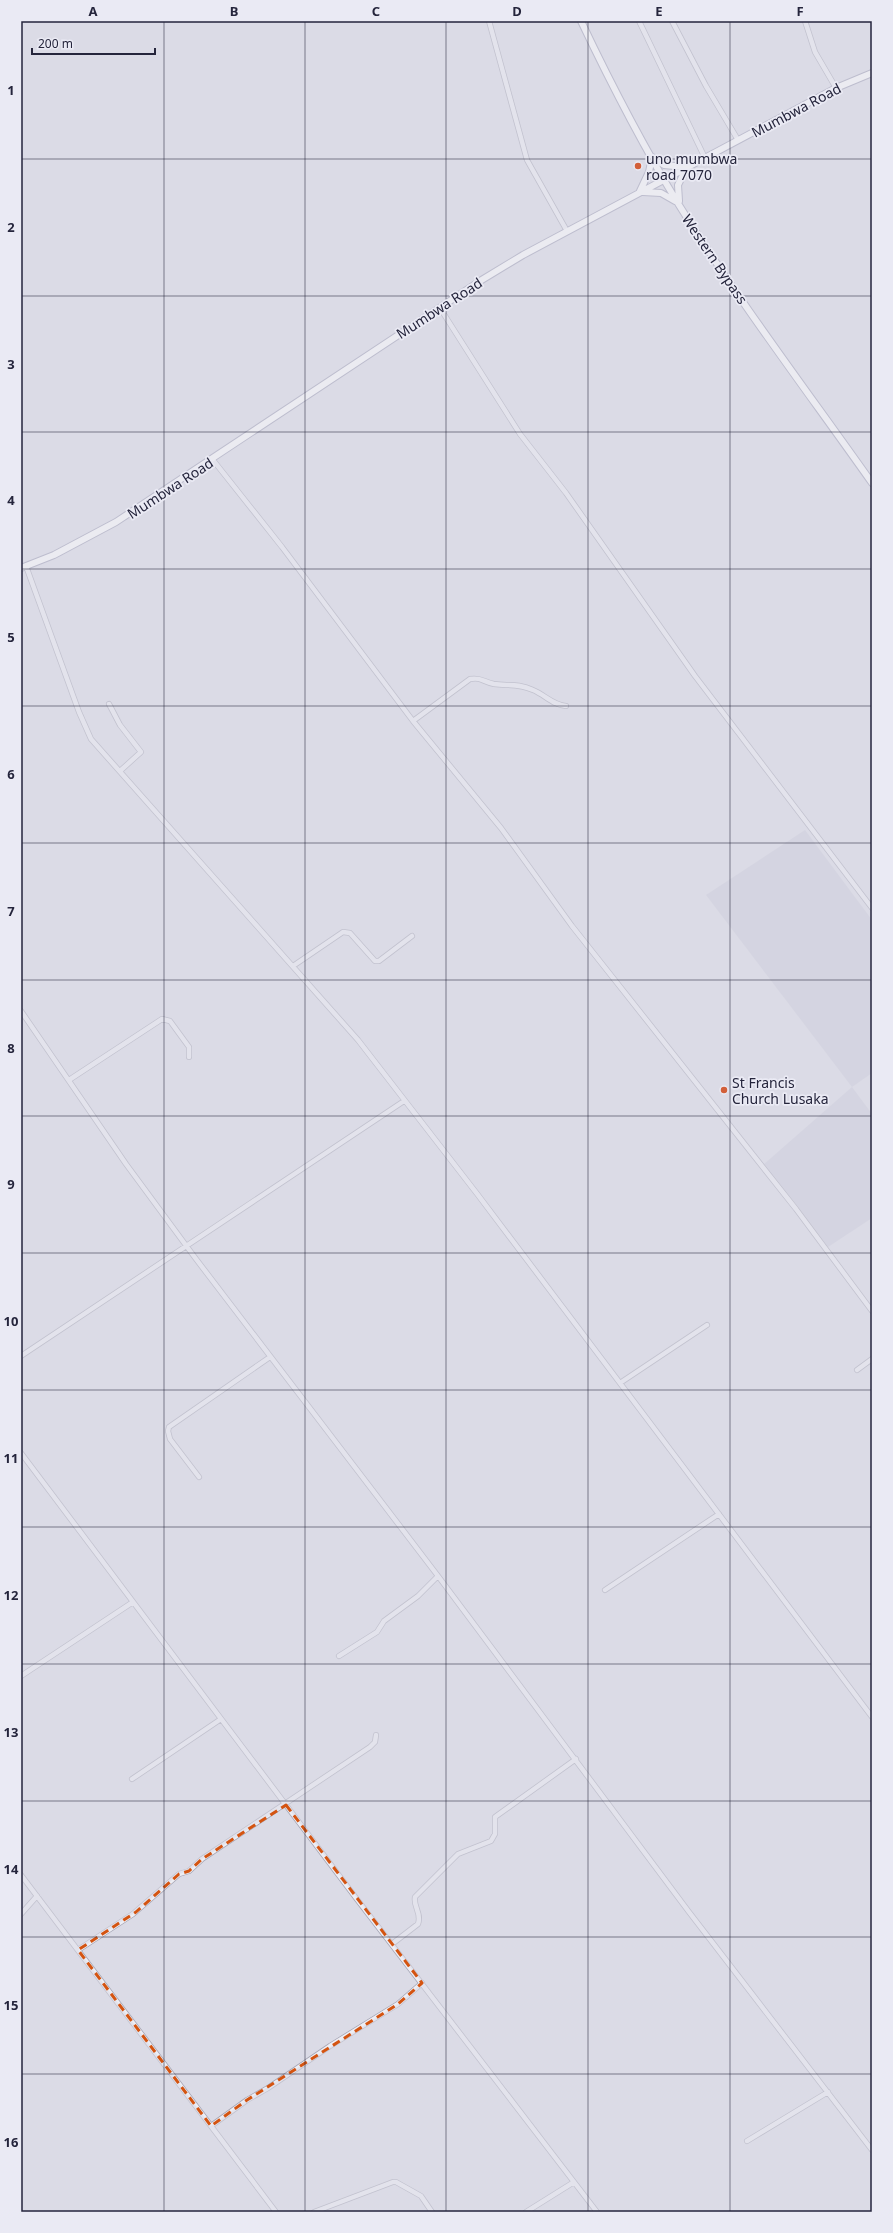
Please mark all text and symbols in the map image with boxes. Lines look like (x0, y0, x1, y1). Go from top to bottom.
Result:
text: A (89, 2, 98, 20)
text: B (230, 2, 238, 20)
text: C (372, 2, 380, 20)
text: D (512, 2, 522, 20)
text: E (655, 2, 663, 20)
text: F (796, 2, 804, 20)
scale bar (32, 30, 155, 56)
text: 200 m (38, 35, 73, 52)
street label: Mumbwa Road (748, 78, 844, 142)
text: 1 (7, 81, 15, 99)
place label: uno mumbwa road 7070 (646, 149, 737, 184)
marker: uno mumbwa road 7070 (633, 161, 643, 171)
street label: Western Bypass (678, 210, 752, 308)
text: 2 (7, 218, 15, 236)
street label: Mumbwa Road (392, 273, 486, 343)
text: 3 (7, 355, 15, 373)
street label: Mumbwa Road (123, 453, 217, 523)
text: 4 (7, 491, 15, 509)
text: 5 (7, 628, 15, 646)
text: 6 (7, 765, 15, 783)
text: 7 (7, 902, 15, 920)
text: 8 (7, 1039, 15, 1057)
place label: St Francis Church Lusaka (732, 1073, 829, 1108)
marker: St Francis Church Lusaka (719, 1085, 729, 1095)
text: 9 (7, 1175, 15, 1193)
text: 10 (4, 1312, 18, 1330)
text: 11 (4, 1449, 18, 1467)
text: 12 (4, 1586, 18, 1604)
text: 13 (4, 1723, 18, 1741)
text: 14 (4, 1860, 19, 1878)
text: 15 (4, 1996, 18, 2014)
text: 16 (4, 2133, 18, 2151)

